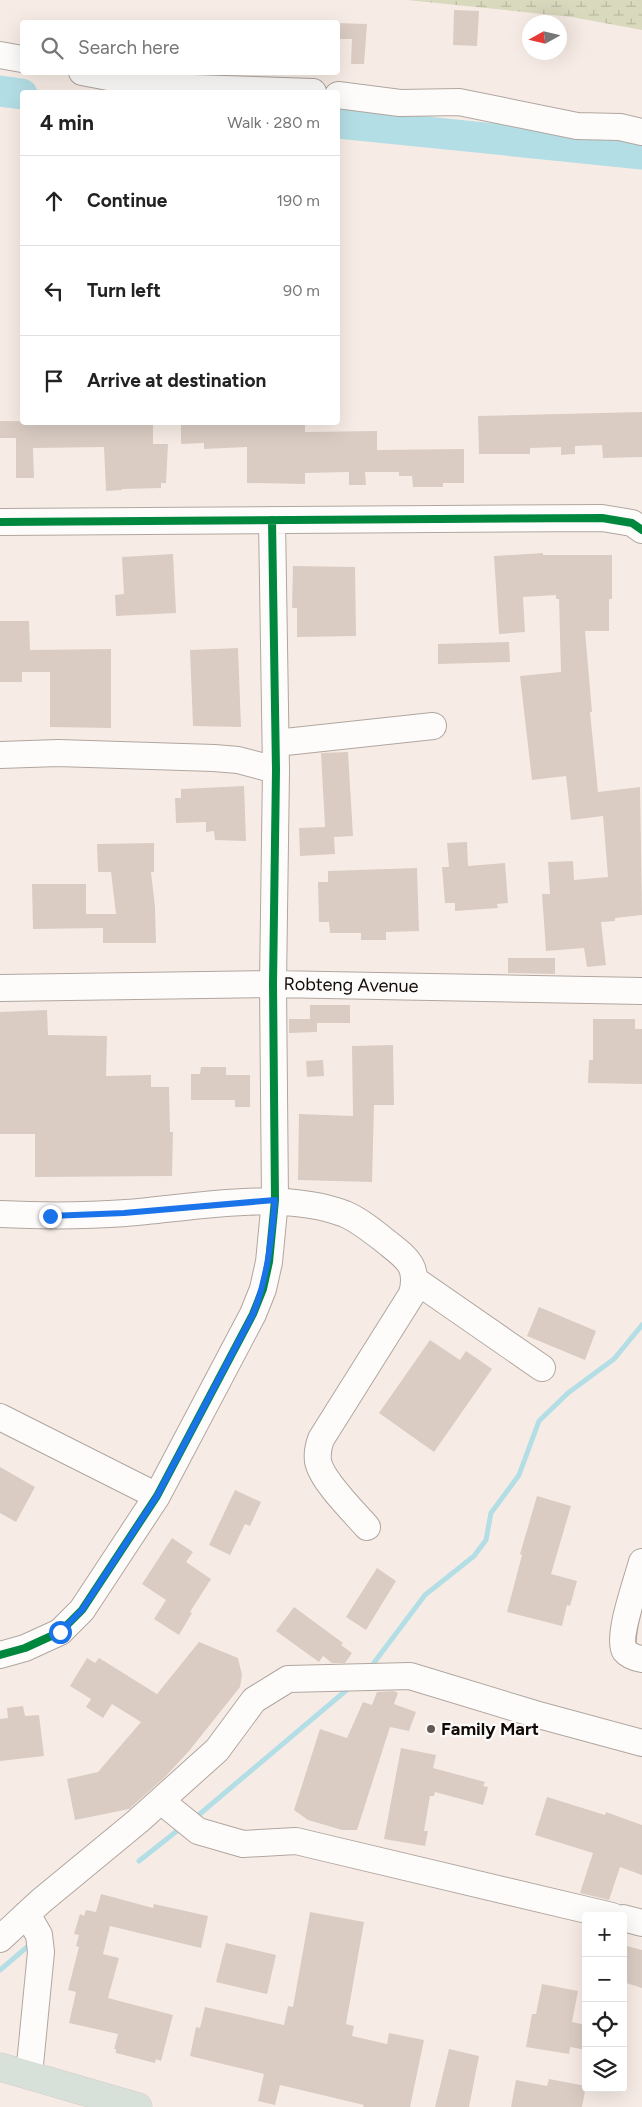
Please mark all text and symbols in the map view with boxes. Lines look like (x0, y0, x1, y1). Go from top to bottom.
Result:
north arrow (522, 15, 567, 60)
search box (20, 20, 340, 75)
icon: search (38, 34, 66, 62)
text: Search here (78, 36, 180, 59)
text: 4 min (40, 110, 94, 135)
text: Walk · 280 m (227, 113, 320, 132)
icon: ahead (40, 187, 68, 215)
text: Continue (87, 189, 167, 212)
text: 190 m (277, 191, 320, 210)
icon: left (40, 277, 68, 305)
text: Turn left (87, 279, 161, 302)
text: 90 m (283, 281, 320, 300)
icon: arrive (40, 367, 68, 395)
text: Arrive at destination (87, 369, 266, 392)
street label: Robteng Avenue (283, 973, 419, 997)
route end (39, 1205, 62, 1228)
route start (49, 1621, 72, 1644)
place label: Family Mart (441, 1718, 539, 1740)
marker: Family Mart (425, 1723, 437, 1735)
map controls (582, 1912, 627, 2092)
button: + (582, 1912, 627, 1957)
button: − (582, 1957, 627, 2002)
button: locate (582, 2002, 627, 2047)
button: layers (582, 2047, 627, 2092)

